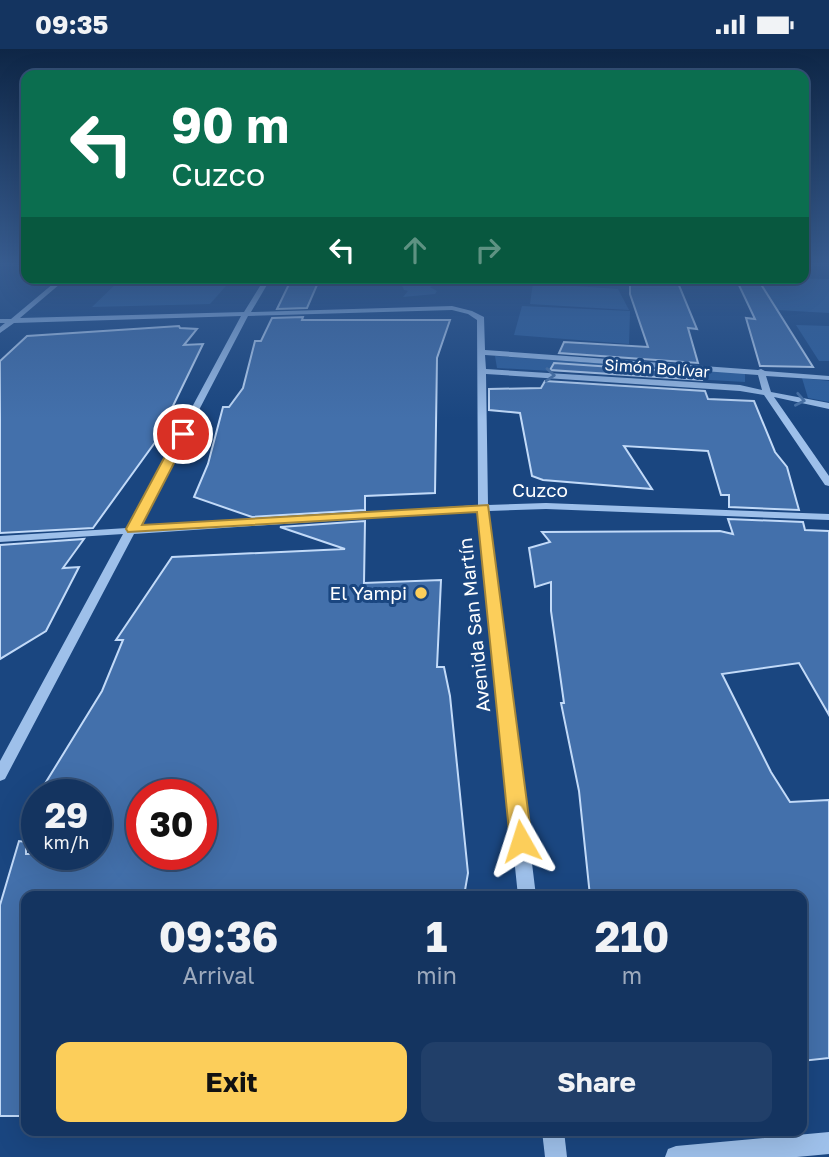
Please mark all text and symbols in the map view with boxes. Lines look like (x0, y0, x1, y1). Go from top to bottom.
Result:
text: 09:35 (35, 9, 108, 40)
text: 90 m (171, 95, 289, 154)
icon: left (56, 98, 147, 189)
text: Cuzco (171, 155, 265, 193)
icon: left (323, 231, 361, 269)
icon: ahead (396, 231, 434, 269)
icon: right (469, 231, 507, 269)
street label: Simón Bolívar (604, 354, 710, 382)
one-way arrow (545, 368, 556, 383)
one-way arrow (794, 391, 806, 406)
pin (153, 404, 213, 464)
icon: arrive (164, 415, 202, 453)
street label: Cuzco (512, 478, 568, 501)
street label: Avenida San Martín (453, 537, 494, 713)
place label: El Yampi (330, 581, 407, 604)
marker: El Yampi (413, 585, 429, 601)
speed limit sign: 30 (126, 779, 217, 870)
text: 29 (45, 794, 88, 836)
position arrow (484, 804, 558, 878)
text: km/h (44, 831, 89, 853)
text: 09:36 (159, 911, 278, 961)
text: 1 (426, 911, 447, 961)
text: 210 (595, 911, 669, 961)
text: Arrival (183, 961, 255, 989)
text: min (416, 961, 457, 989)
text: m (622, 961, 642, 989)
button: Exit (56, 1042, 407, 1122)
button: Share (421, 1042, 772, 1122)

